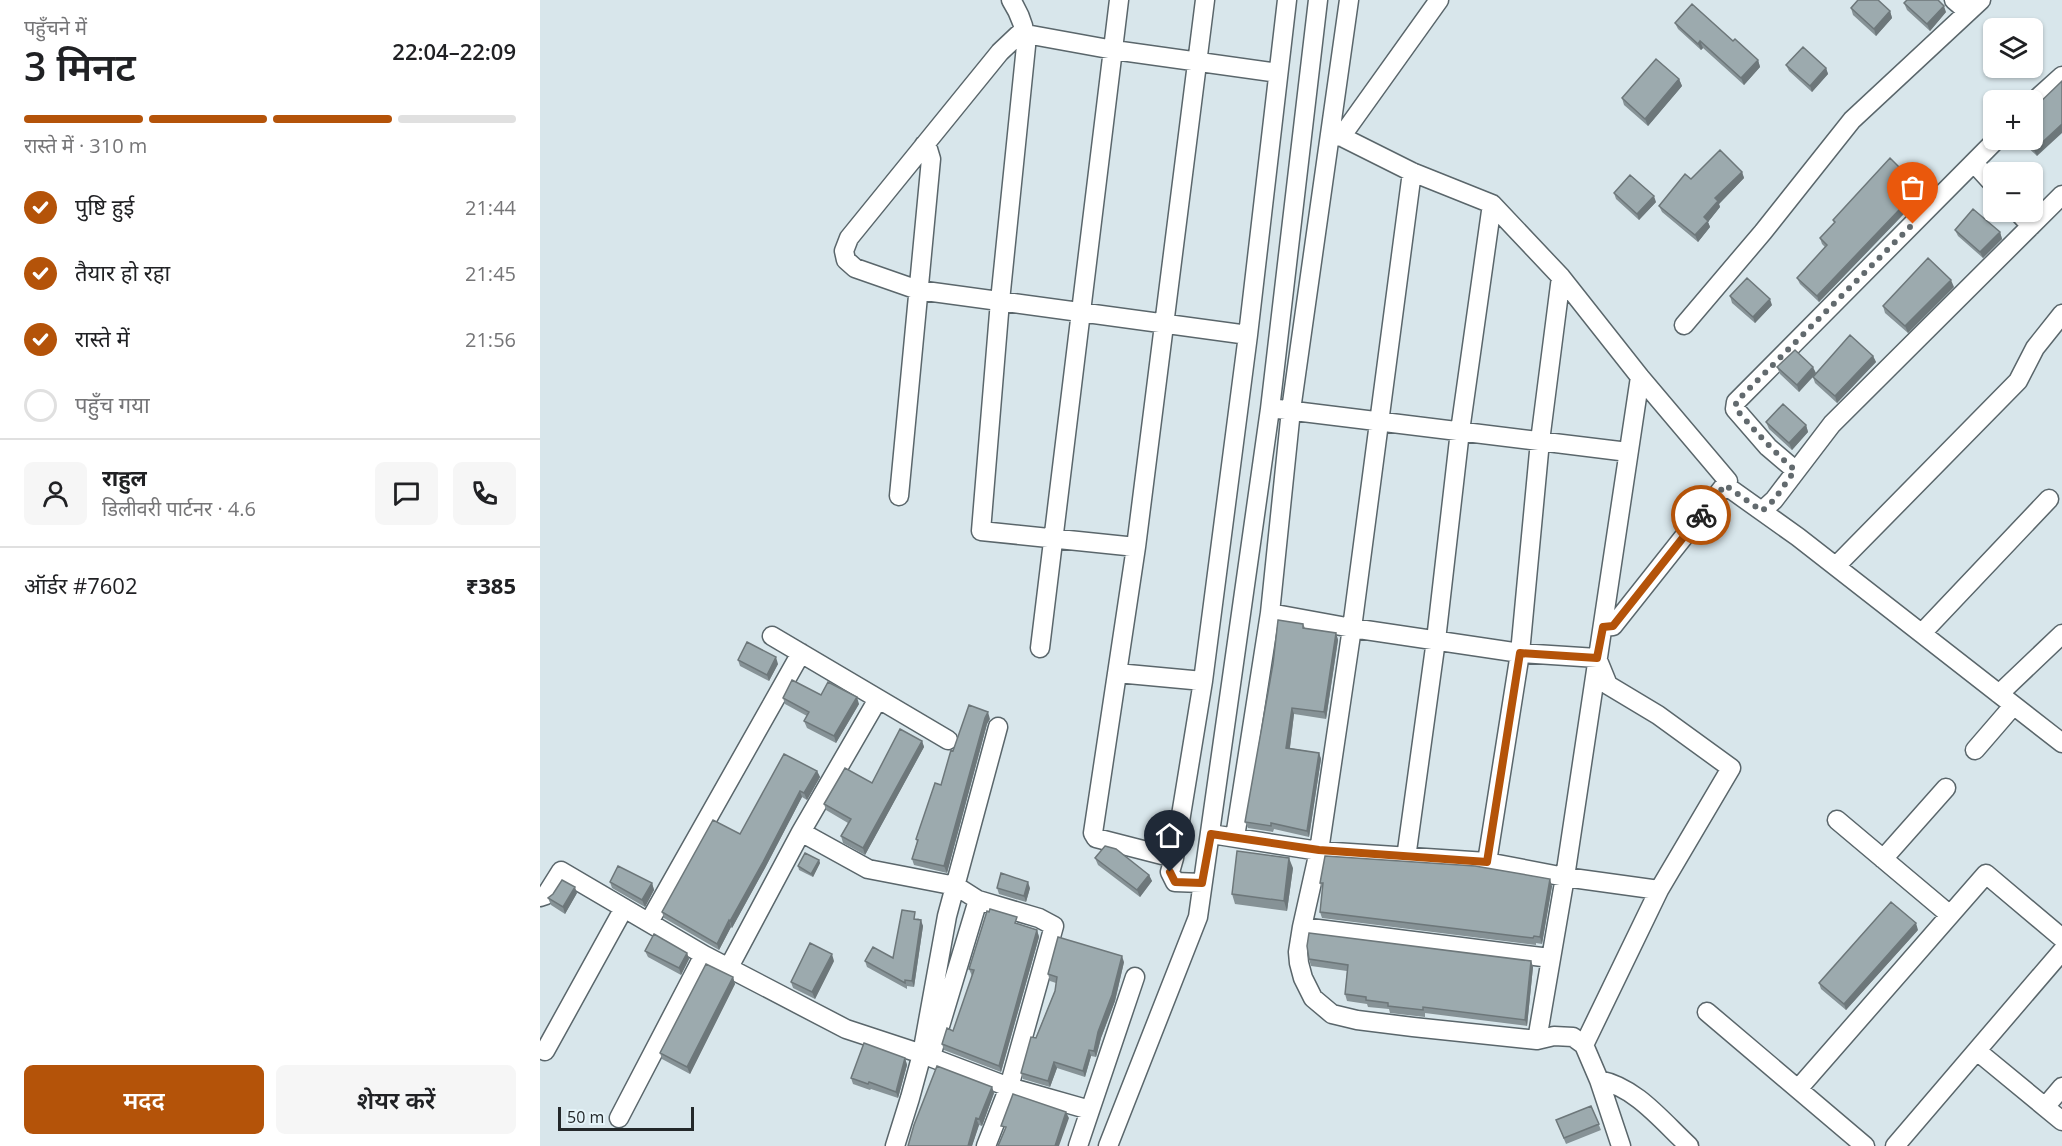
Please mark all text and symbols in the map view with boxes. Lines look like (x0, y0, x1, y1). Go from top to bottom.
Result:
text: पहुँचने में (24, 14, 87, 41)
map controls (1983, 18, 2043, 222)
button: layers (1983, 18, 2043, 78)
text: 22:04–22:09 (392, 36, 516, 66)
text: 3 मिनट (24, 39, 136, 92)
button: + (1983, 90, 2043, 150)
text: रास्ते में · 310 m (24, 132, 147, 159)
pin (1887, 162, 1938, 224)
button: − (1983, 162, 2043, 222)
icon: bag (1896, 171, 1929, 204)
icon: check (24, 191, 57, 224)
text: पुष्टि हुई (75, 191, 134, 221)
text: 21:44 (465, 194, 516, 221)
icon: check (24, 257, 57, 290)
text: तैयार हो रहा (75, 257, 170, 287)
text: 21:45 (465, 260, 516, 287)
icon: check (24, 323, 57, 356)
text: रास्ते में (75, 323, 130, 353)
text: 21:56 (465, 326, 516, 353)
text: पहुँच गया (75, 389, 150, 419)
button: person (24, 462, 87, 525)
text: राहुल (102, 462, 147, 492)
button: chat (375, 462, 438, 525)
button: phone (453, 462, 516, 525)
courier (1671, 485, 1731, 545)
text: डिलीवरी पार्टनर · 4.6 (102, 495, 256, 522)
icon: bike (1685, 499, 1718, 532)
text: ऑर्डर #7602 (24, 570, 138, 600)
text: ₹385 (466, 570, 516, 600)
pin (1144, 810, 1195, 872)
icon: home (1153, 819, 1186, 852)
button: मदद (24, 1065, 264, 1134)
button: शेयर करें (276, 1065, 516, 1134)
scale bar (558, 1104, 694, 1132)
text: 50 m (567, 1106, 604, 1128)

